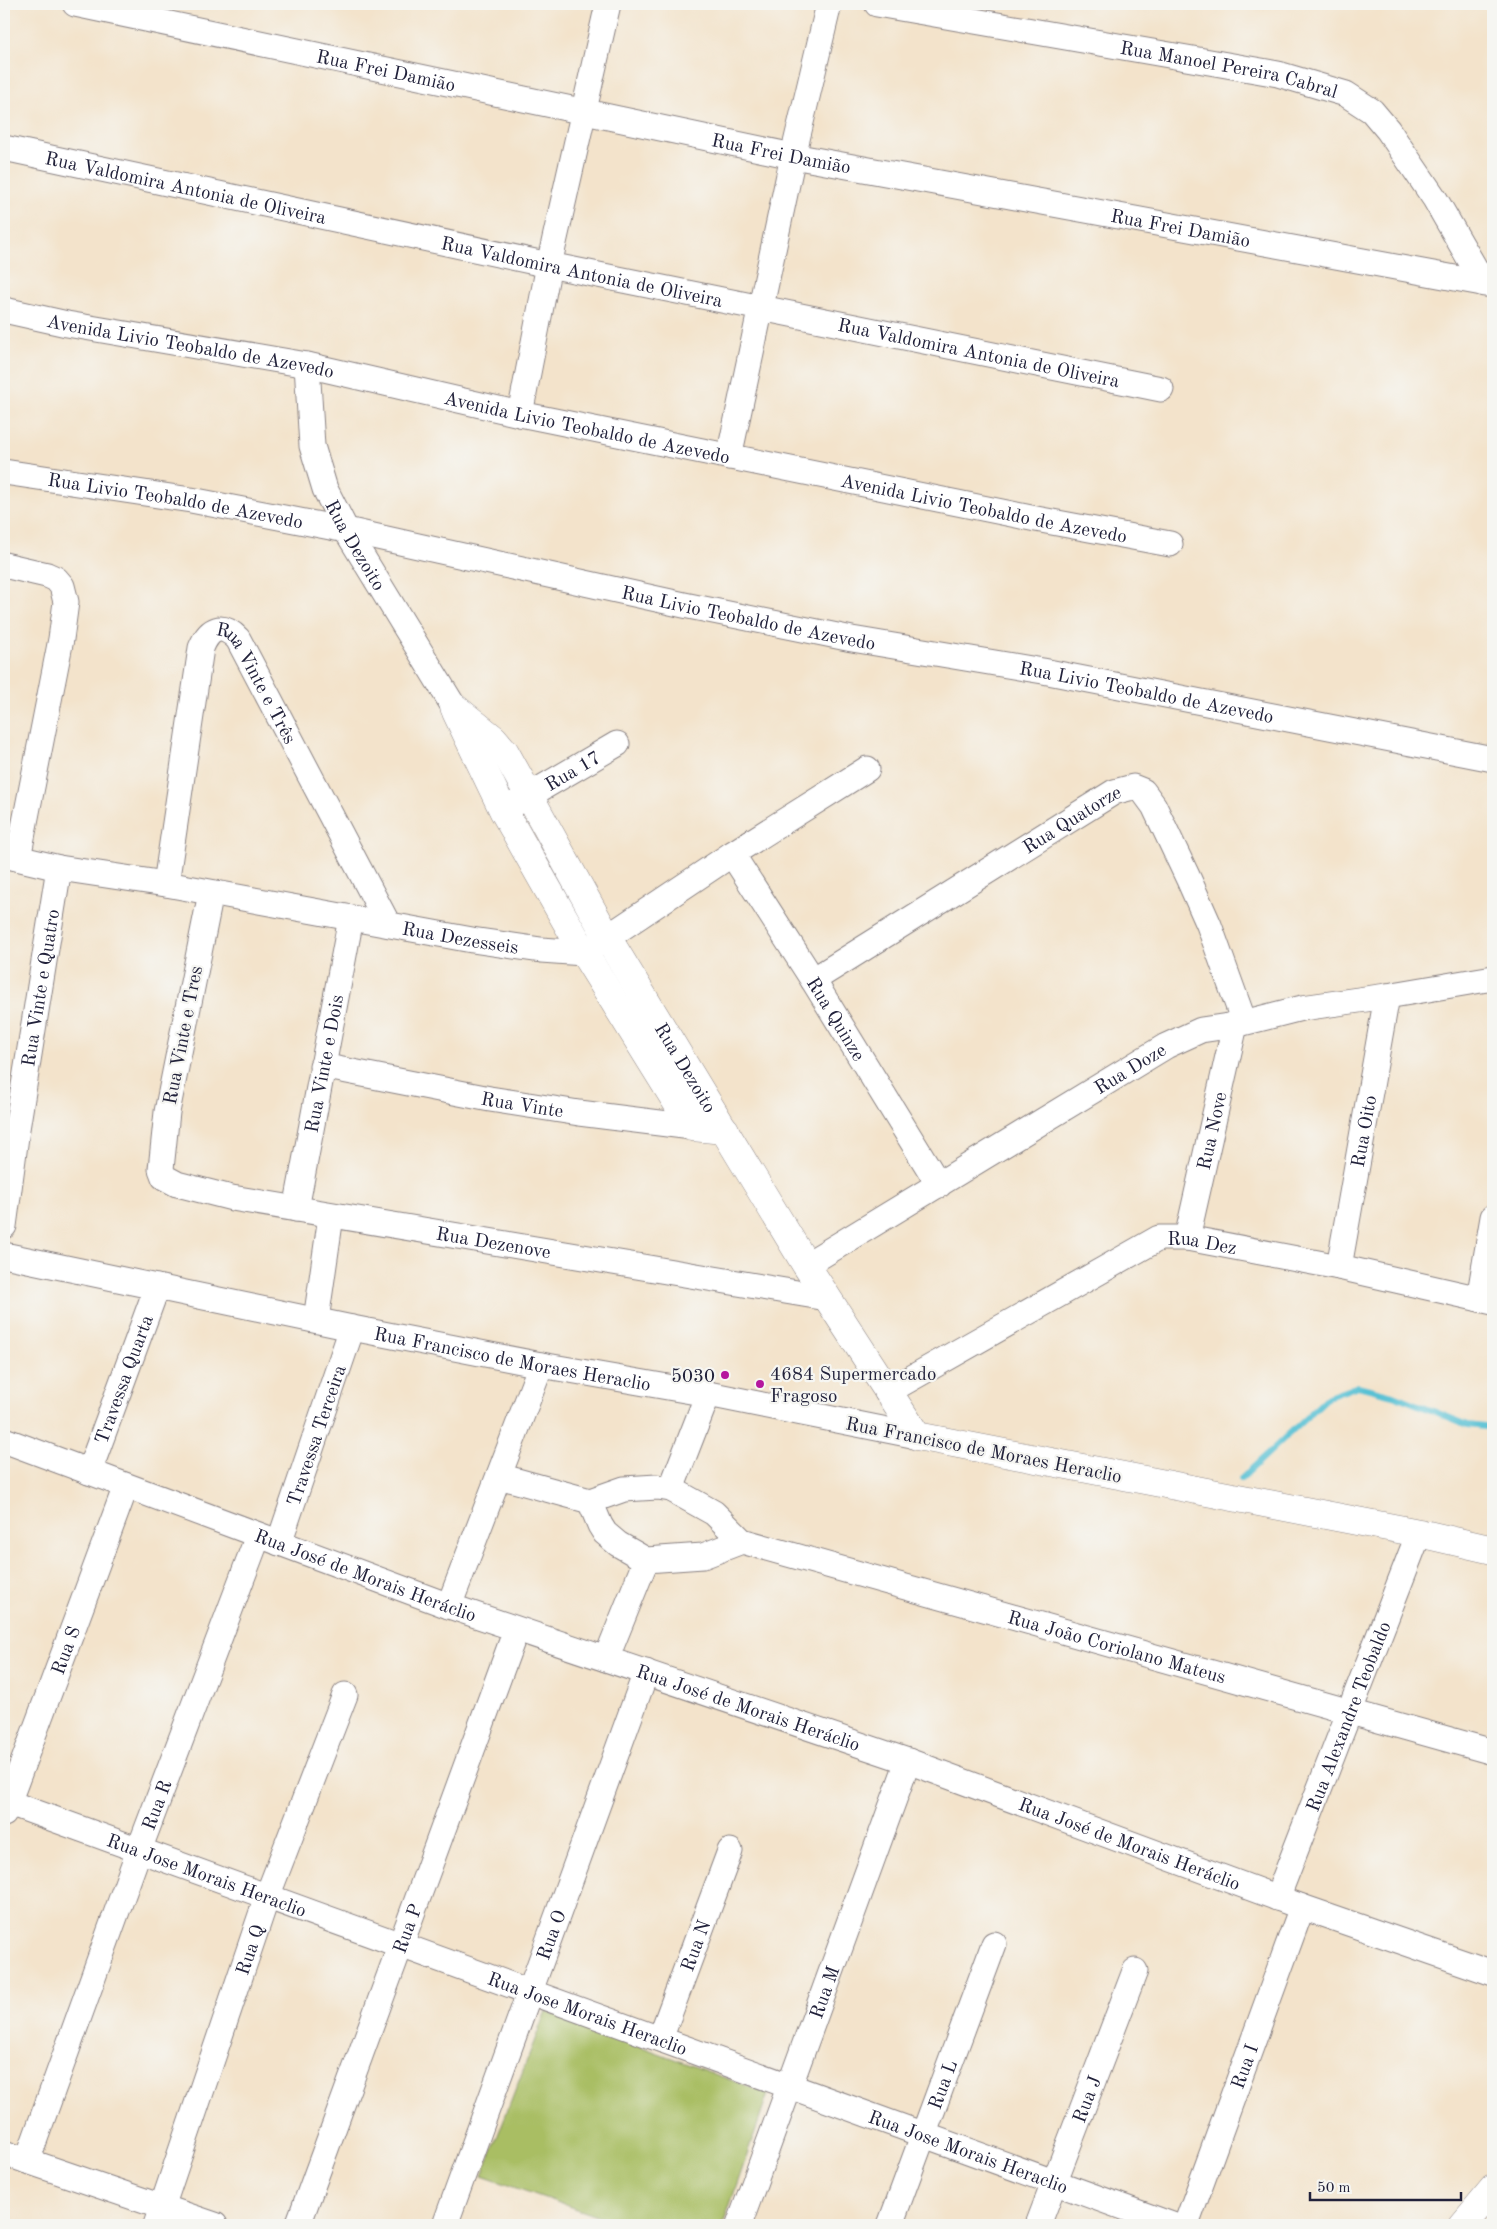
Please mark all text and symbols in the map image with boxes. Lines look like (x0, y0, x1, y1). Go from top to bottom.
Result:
street label: Rua Manoel Pereira Cabral (1118, 40, 1339, 103)
street label: Rua Frei Damião (314, 48, 457, 96)
street label: Rua Frei Damião (710, 132, 852, 178)
street label: Rua Valdomira Antonia de Oliveira (43, 150, 328, 229)
street label: Rua Frei Damião (1109, 208, 1251, 252)
street label: Rua Valdomira Antonia de Oliveira (439, 235, 725, 312)
street label: Avenida Livio Teobaldo de Azevedo (45, 313, 336, 383)
street label: Rua Valdomira Antonia de Oliveira (836, 317, 1122, 392)
street label: Avenida Livio Teobaldo de Azevedo (442, 390, 731, 468)
street label: Rua Livio Teobaldo de Azevedo (46, 472, 305, 533)
street label: Avenida Livio Teobaldo de Azevedo (839, 472, 1128, 548)
street label: Rua Dezoito (320, 498, 388, 595)
street label: Rua Livio Teobaldo de Azevedo (619, 584, 877, 655)
street label: Rua Vinte e Três (214, 621, 298, 748)
street label: Rua Livio Teobaldo de Azevedo (1018, 660, 1275, 728)
street label: Rua 17 (543, 749, 604, 796)
street label: Rua Quatorze (1020, 784, 1123, 858)
street label: Rua Vinte e Quatro (20, 908, 64, 1068)
street label: Rua Dezesseis (400, 920, 520, 959)
street label: Rua Vinte e Tres (162, 965, 207, 1106)
street label: Rua Quinze (802, 975, 867, 1065)
street label: Rua Vinte e Dois (304, 993, 348, 1135)
street label: Rua Dezoito (650, 1021, 718, 1117)
street label: Rua Doze (1092, 1041, 1170, 1099)
street label: Rua Vinte (479, 1090, 565, 1122)
street label: Rua Nove (1196, 1090, 1232, 1172)
street label: Rua Oito (1350, 1094, 1381, 1169)
street label: Rua Dezenove (434, 1225, 552, 1263)
street label: Rua Dez (1167, 1231, 1238, 1259)
street label: Travessa Quarta (93, 1312, 158, 1447)
street label: Rua Francisco de Moraes Heraclio (372, 1325, 652, 1396)
street label: Travessa Terceira (285, 1362, 351, 1509)
place label: 4684 Supermercado Fragoso (770, 1366, 936, 1407)
place label: 5030 (671, 1368, 715, 1387)
marker: 5030 (719, 1369, 731, 1381)
marker: 4684 Supermercado Fragoso (754, 1378, 766, 1390)
street label: Rua Francisco de Moraes Heraclio (844, 1415, 1123, 1488)
street label: Rua José de Morais Heráclio (251, 1527, 478, 1626)
street label: Rua João Coriolano Mateus (1005, 1609, 1227, 1688)
street label: Rua Alexandre Teobaldo (1304, 1619, 1396, 1815)
street label: Rua S (50, 1624, 85, 1678)
street label: Rua José de Morais Heráclio (633, 1663, 862, 1756)
street label: Rua R (140, 1778, 177, 1833)
street label: Rua José de Morais Heráclio (1016, 1796, 1242, 1895)
street label: Rua Jose Morais Heraclio (104, 1832, 308, 1922)
street label: Rua P (391, 1902, 427, 1957)
street label: Rua O (535, 1908, 571, 1963)
street label: Rua N (679, 1918, 716, 1974)
street label: Rua Q (234, 1923, 269, 1978)
street label: Rua M (808, 1964, 844, 2022)
street label: Rua Jose Morais Heraclio (485, 1970, 689, 2060)
street label: Rua I (1229, 2042, 1263, 2092)
street label: Rua L (927, 2058, 962, 2113)
street label: Rua J (1071, 2074, 1106, 2126)
street label: Rua Jose Morais Heraclio (865, 2109, 1070, 2198)
scale bar (1310, 2169, 1461, 2201)
text: 50 m (1317, 2181, 1351, 2196)

